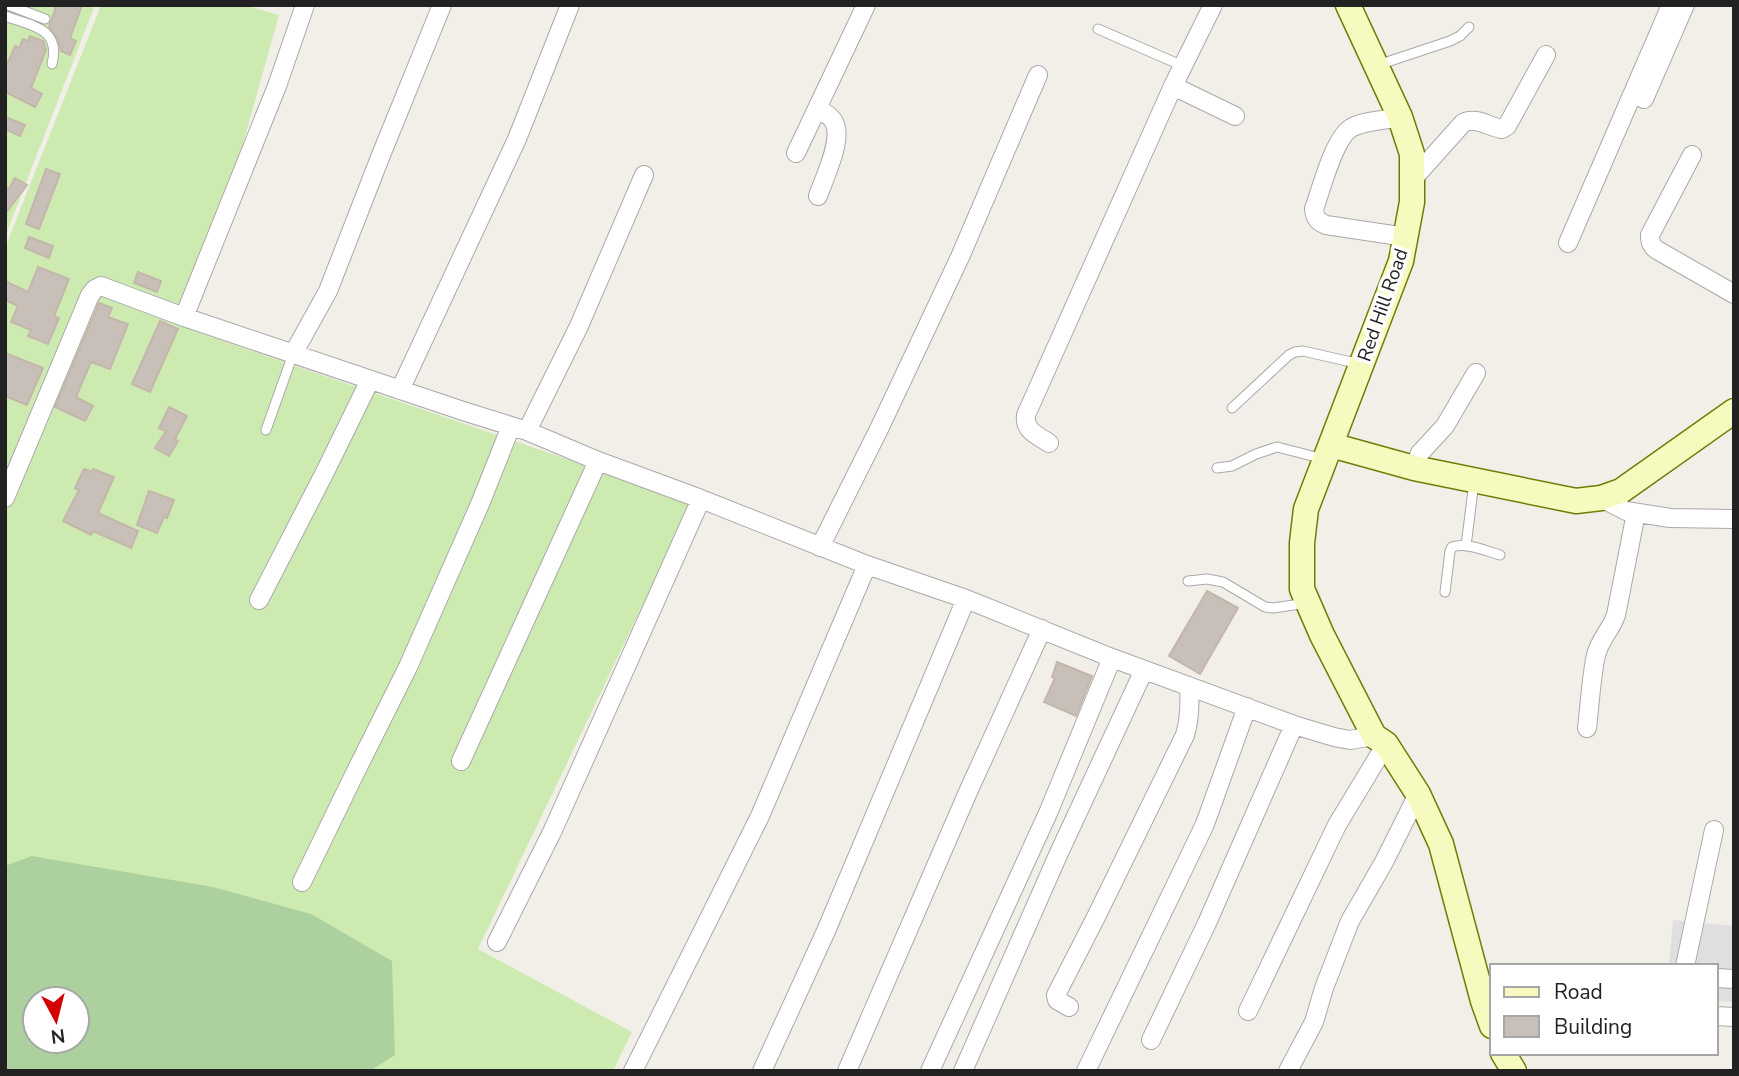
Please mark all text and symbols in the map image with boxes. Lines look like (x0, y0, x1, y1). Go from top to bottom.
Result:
street label: Red Hill Road (1352, 245, 1414, 365)
legend (1490, 964, 1718, 1055)
text: Road (1554, 978, 1603, 1006)
north arrow (21, 985, 91, 1055)
text: Building (1554, 1013, 1632, 1041)
text: N (49, 1022, 67, 1050)

